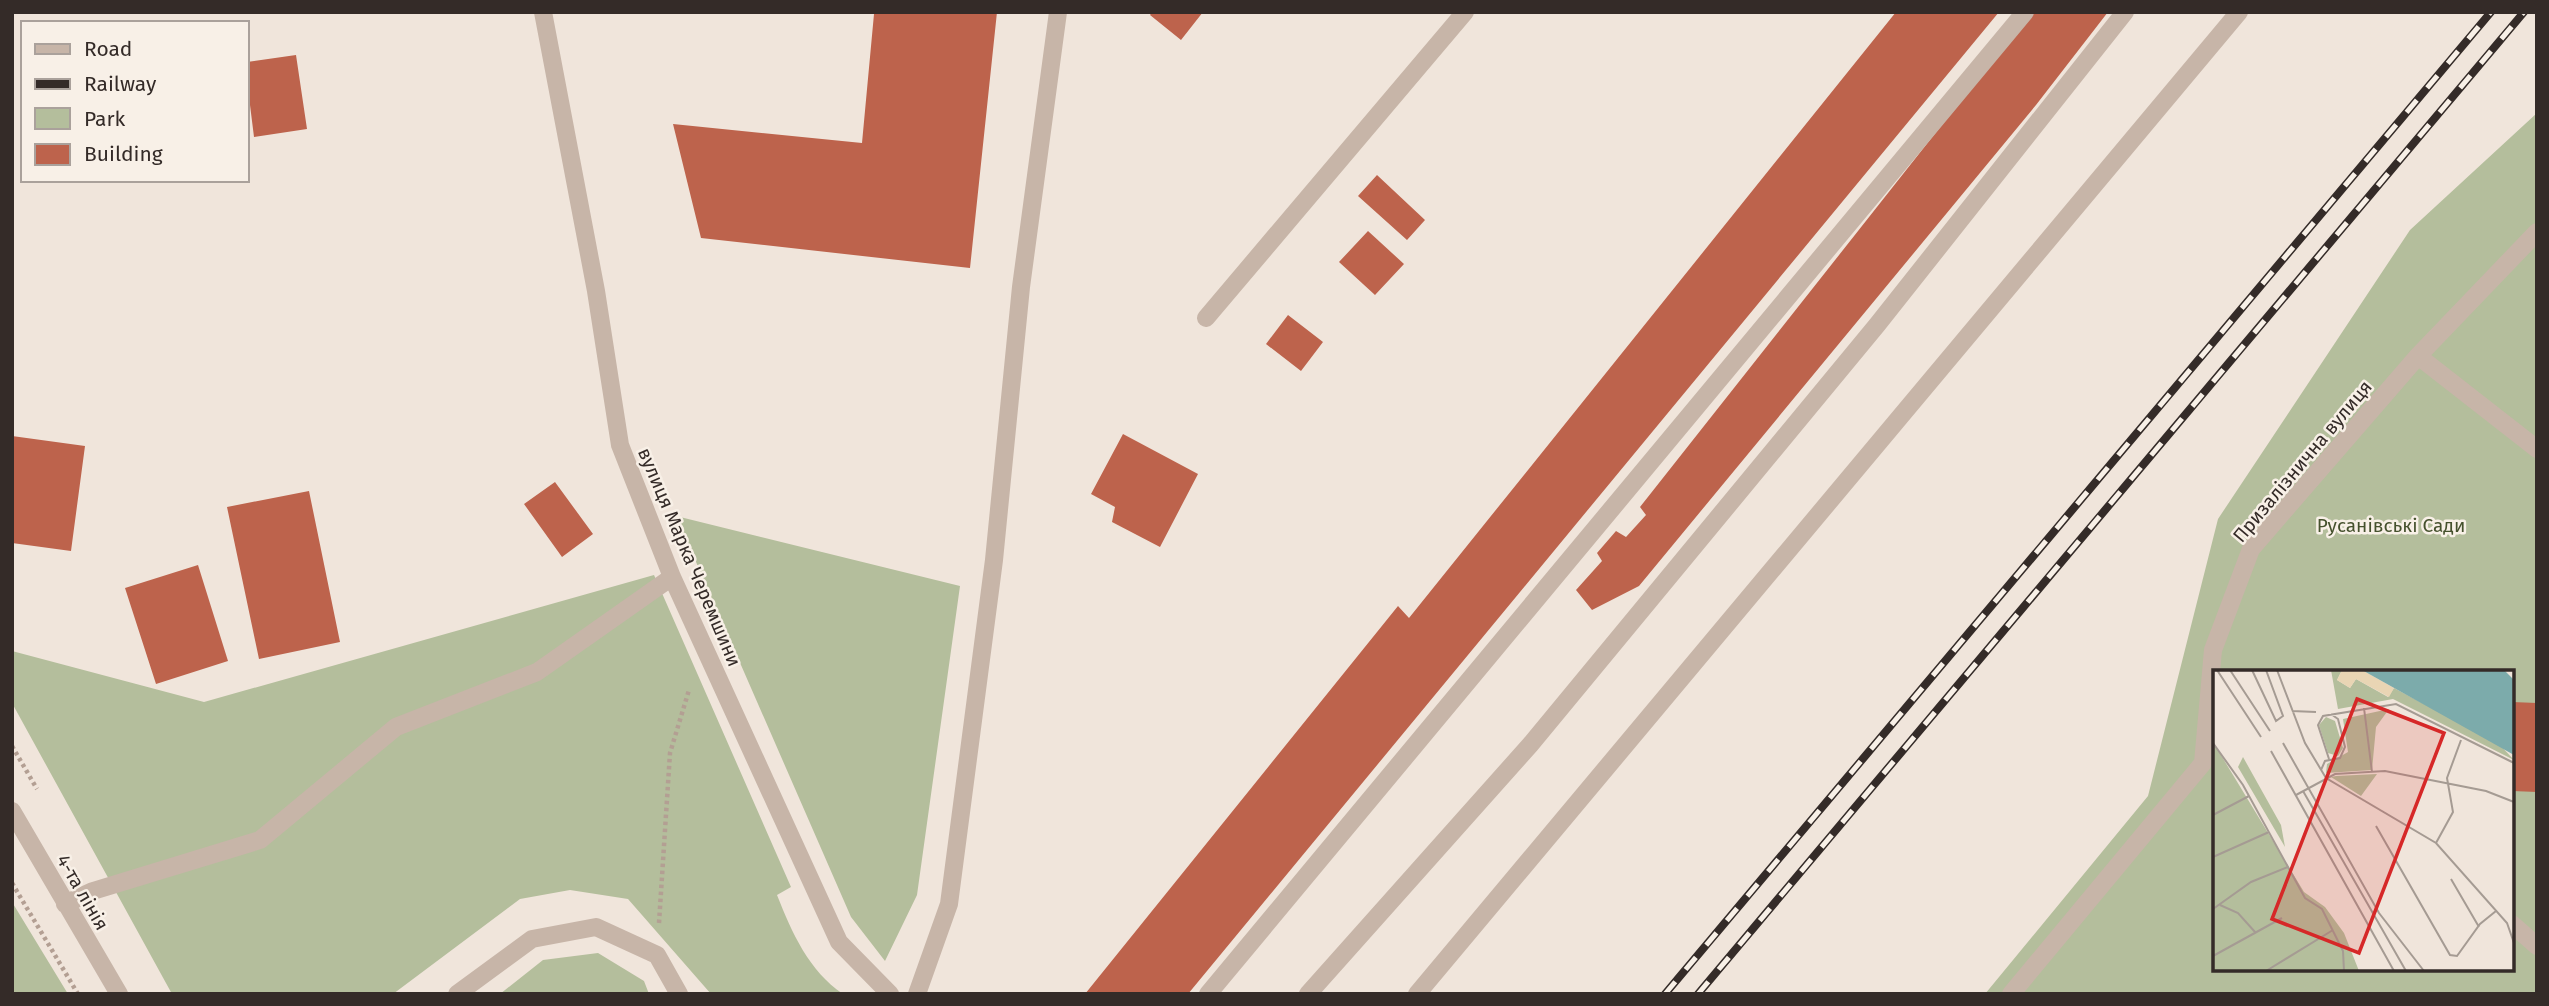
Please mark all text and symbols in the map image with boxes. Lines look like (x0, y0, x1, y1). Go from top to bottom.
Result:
legend (21, 21, 248, 182)
text: Road (84, 36, 132, 62)
text: Railway (84, 71, 157, 97)
text: Park (84, 106, 126, 132)
text: Building (84, 141, 163, 167)
street label: Призалізнична вулиця (2228, 376, 2377, 547)
street label: вулиця Марка Черемшини (633, 444, 746, 670)
park label: Русанівські Сади (2317, 514, 2465, 537)
inset map (2213, 670, 2514, 971)
street label: 4-та лінія (52, 850, 114, 934)

